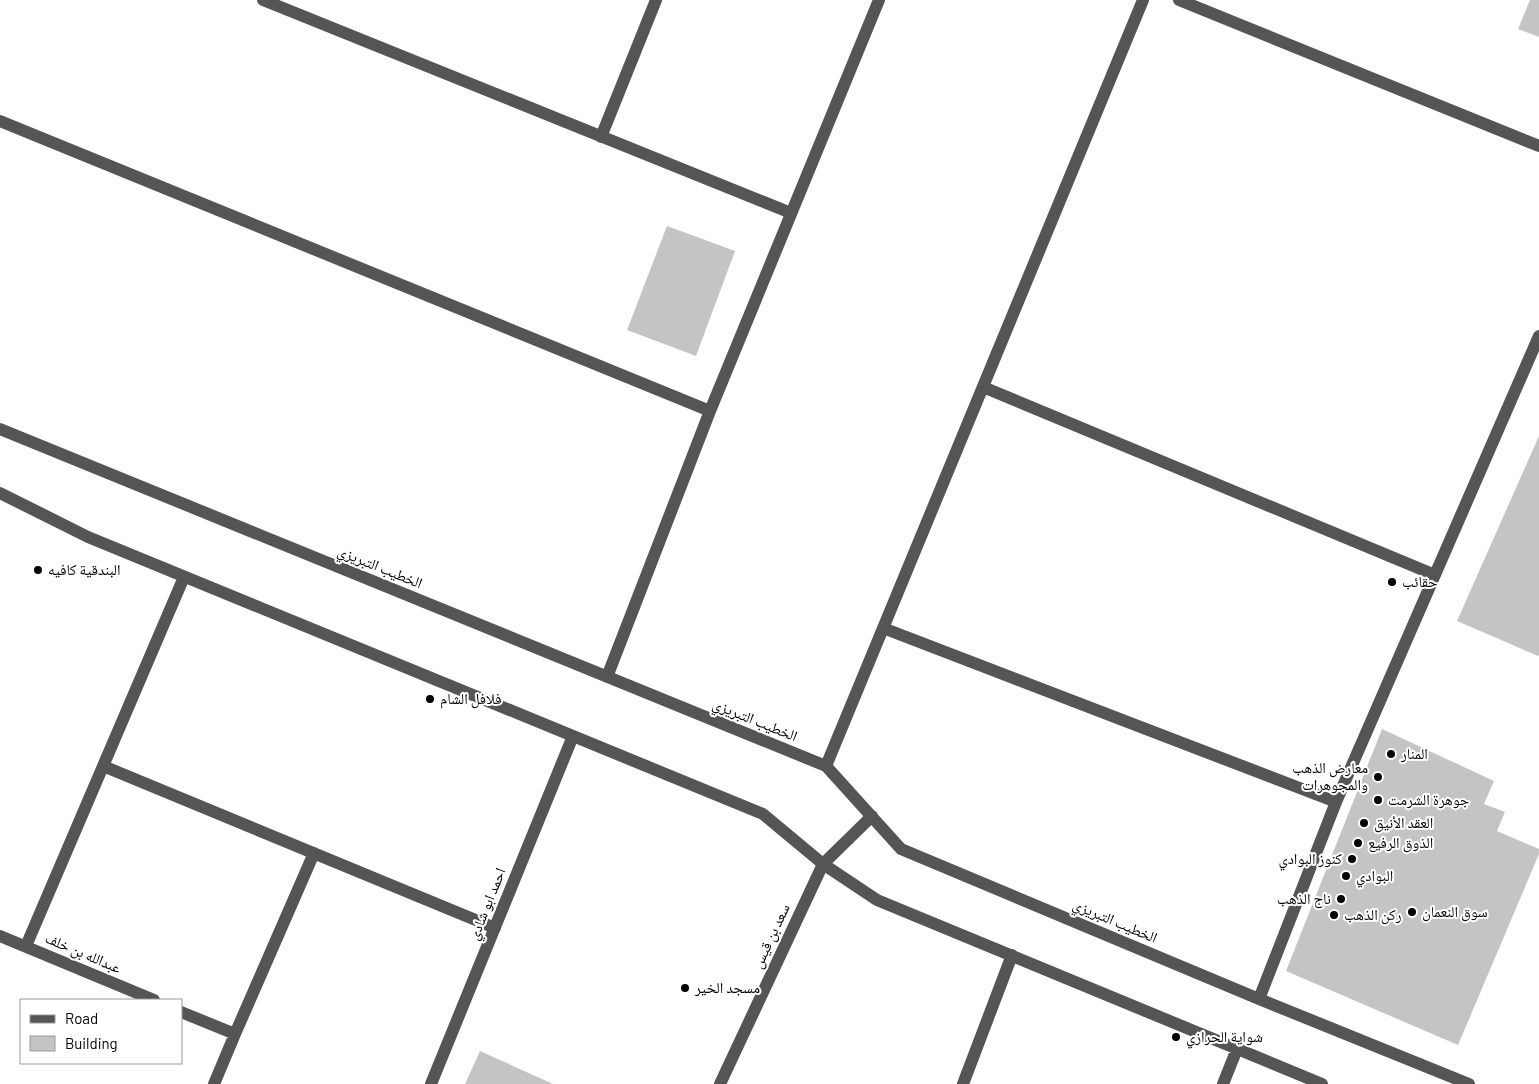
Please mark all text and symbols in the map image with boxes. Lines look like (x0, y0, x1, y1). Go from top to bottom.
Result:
street label: الخطيب التبريزي (334, 541, 425, 595)
place label: البندقية كافيه (48, 560, 121, 578)
marker: البندقية كافيه (32, 564, 44, 576)
place label: حقائب (1402, 572, 1438, 590)
marker: حقائب (1386, 576, 1398, 588)
place label: فلافل الشام (440, 689, 501, 709)
marker: فلافل الشام (424, 693, 436, 705)
street label: الخطيب التبريزي (709, 694, 800, 748)
place label: المنار (1400, 744, 1428, 763)
marker: المنار (1385, 748, 1397, 760)
place label: معارض الذهب والمجوهرات (1292, 758, 1368, 794)
marker: معارض الذهب والمجوهرات (1372, 771, 1384, 783)
place label: جوهرة الشرمت (1388, 790, 1470, 809)
marker: جوهرة الشرمت (1372, 794, 1384, 806)
place label: العقد الأنيق (1374, 813, 1433, 833)
marker: العقد الأنيق (1358, 817, 1370, 829)
place label: الذوق الرفيع (1368, 833, 1433, 853)
marker: الذوق الرفيع (1352, 837, 1364, 849)
place label: كنوز البوادي (1278, 849, 1342, 871)
marker: كنوز البوادي (1346, 853, 1358, 865)
street label: احمد ابو شادي (463, 865, 512, 944)
place label: البوادي (1356, 866, 1393, 888)
marker: البوادي (1340, 870, 1352, 882)
place label: ناج الذهب (1277, 889, 1331, 909)
marker: ناج الذهب (1335, 893, 1347, 905)
street label: الخطيب التبريزي (1069, 894, 1160, 949)
street label: سعد بن قيس (747, 900, 795, 972)
place label: سوق النعمان (1422, 902, 1488, 922)
place label: ركن الذهب (1344, 905, 1402, 925)
marker: سوق النعمان (1406, 906, 1418, 918)
marker: ركن الذهب (1328, 909, 1340, 921)
street label: عبدالله بن خلف (42, 928, 124, 978)
place label: مسجد الخير (694, 978, 760, 997)
marker: مسجد الخير (679, 982, 691, 994)
legend (20, 999, 182, 1064)
text: Road (65, 1009, 98, 1027)
place label: شواية الحرازي (1186, 1027, 1263, 1049)
marker: شواية الحرازي (1170, 1031, 1182, 1043)
text: Building (65, 1034, 118, 1052)

